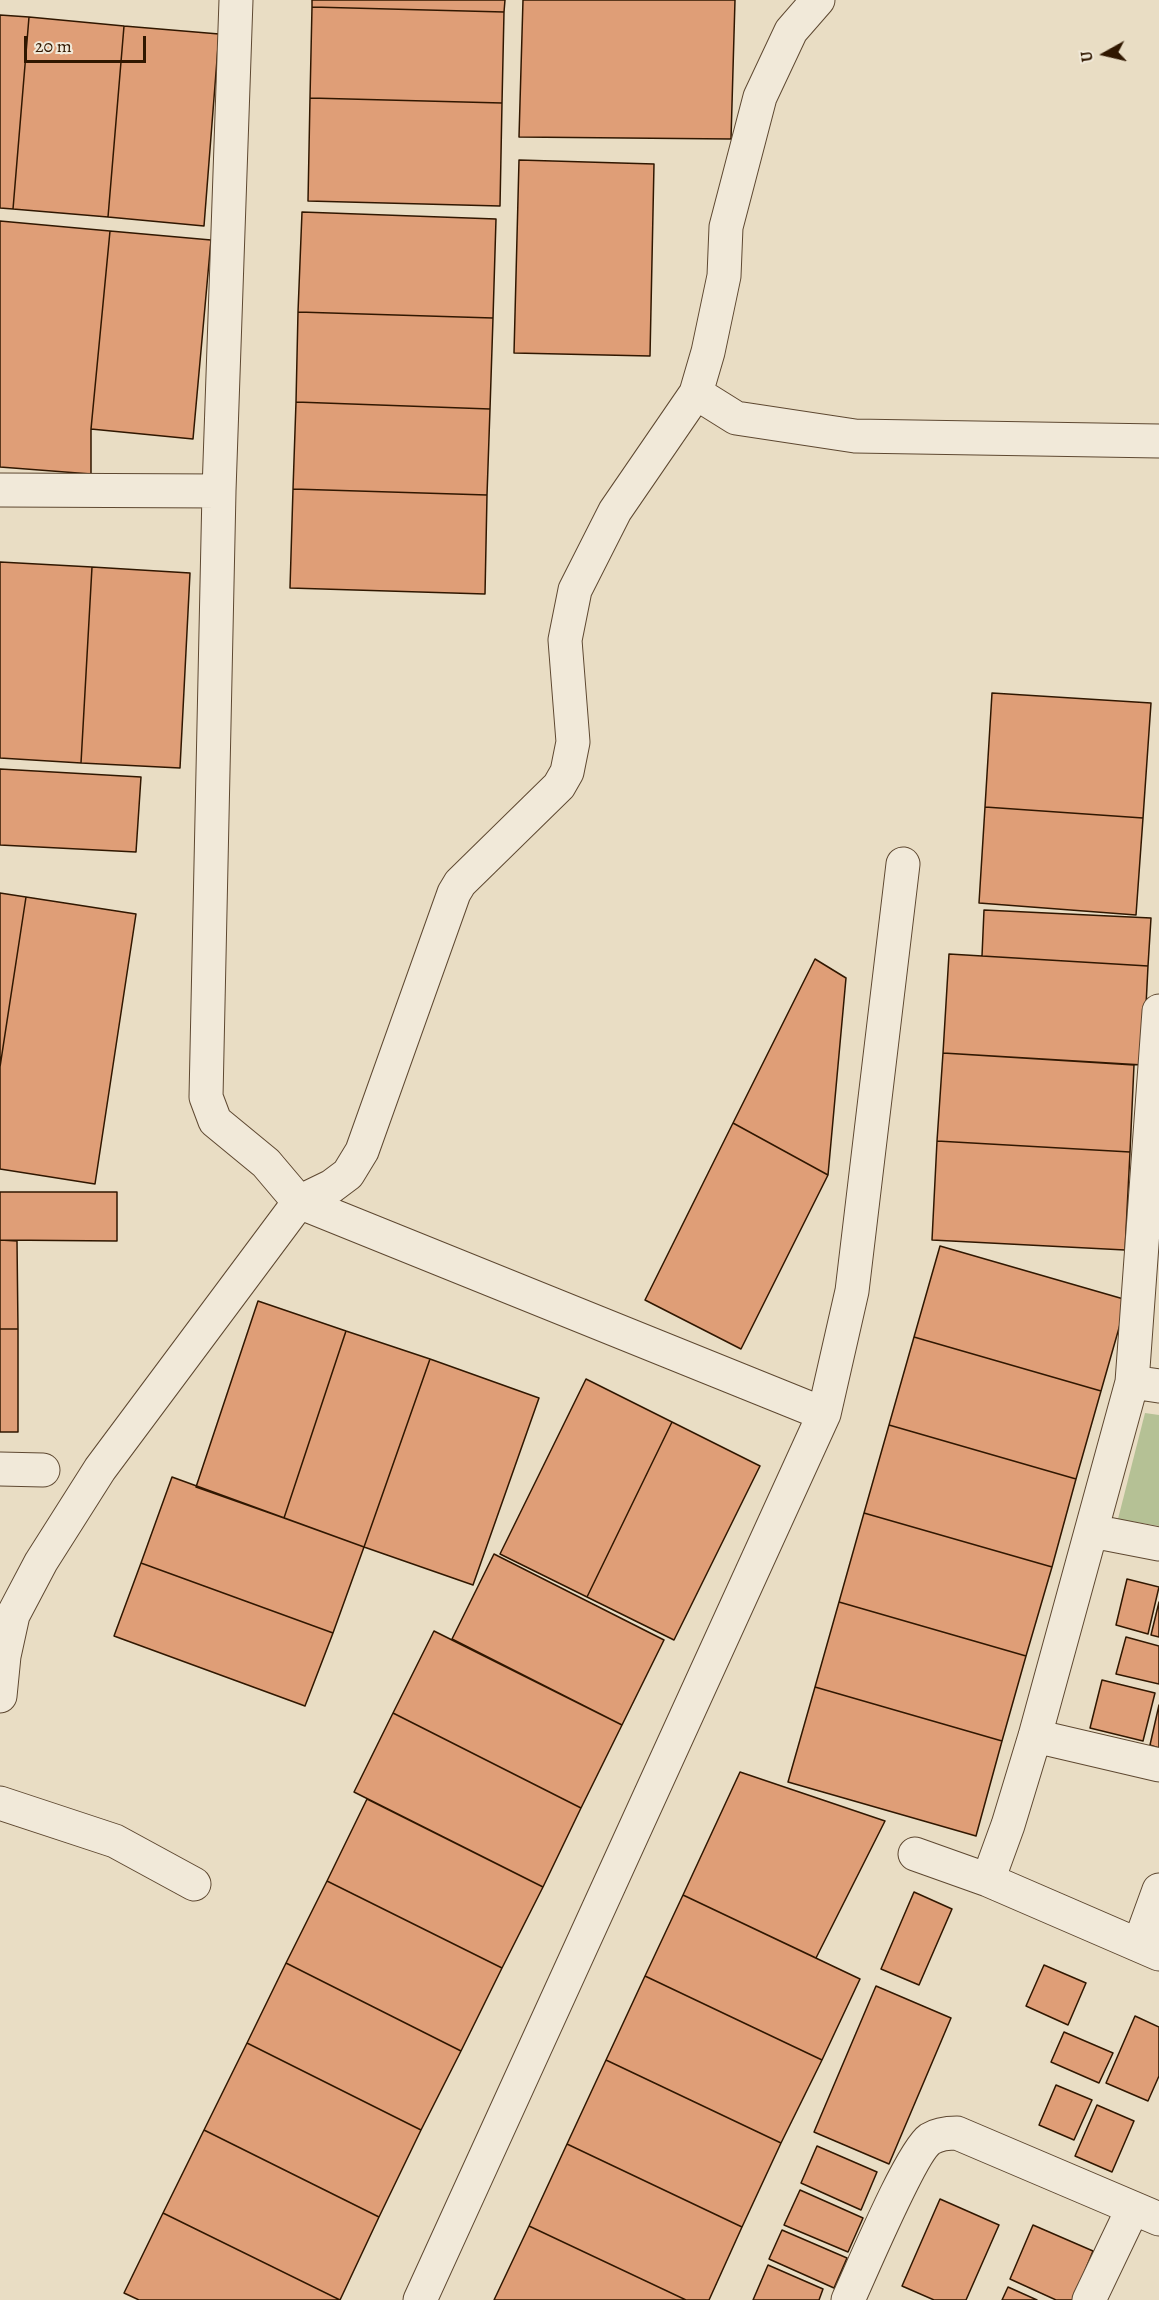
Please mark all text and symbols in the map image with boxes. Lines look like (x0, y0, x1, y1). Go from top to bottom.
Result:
scale bar (27, 24, 148, 62)
north arrow (1075, 24, 1135, 84)
text: 20 m (35, 34, 72, 58)
text: U (1076, 50, 1099, 63)

